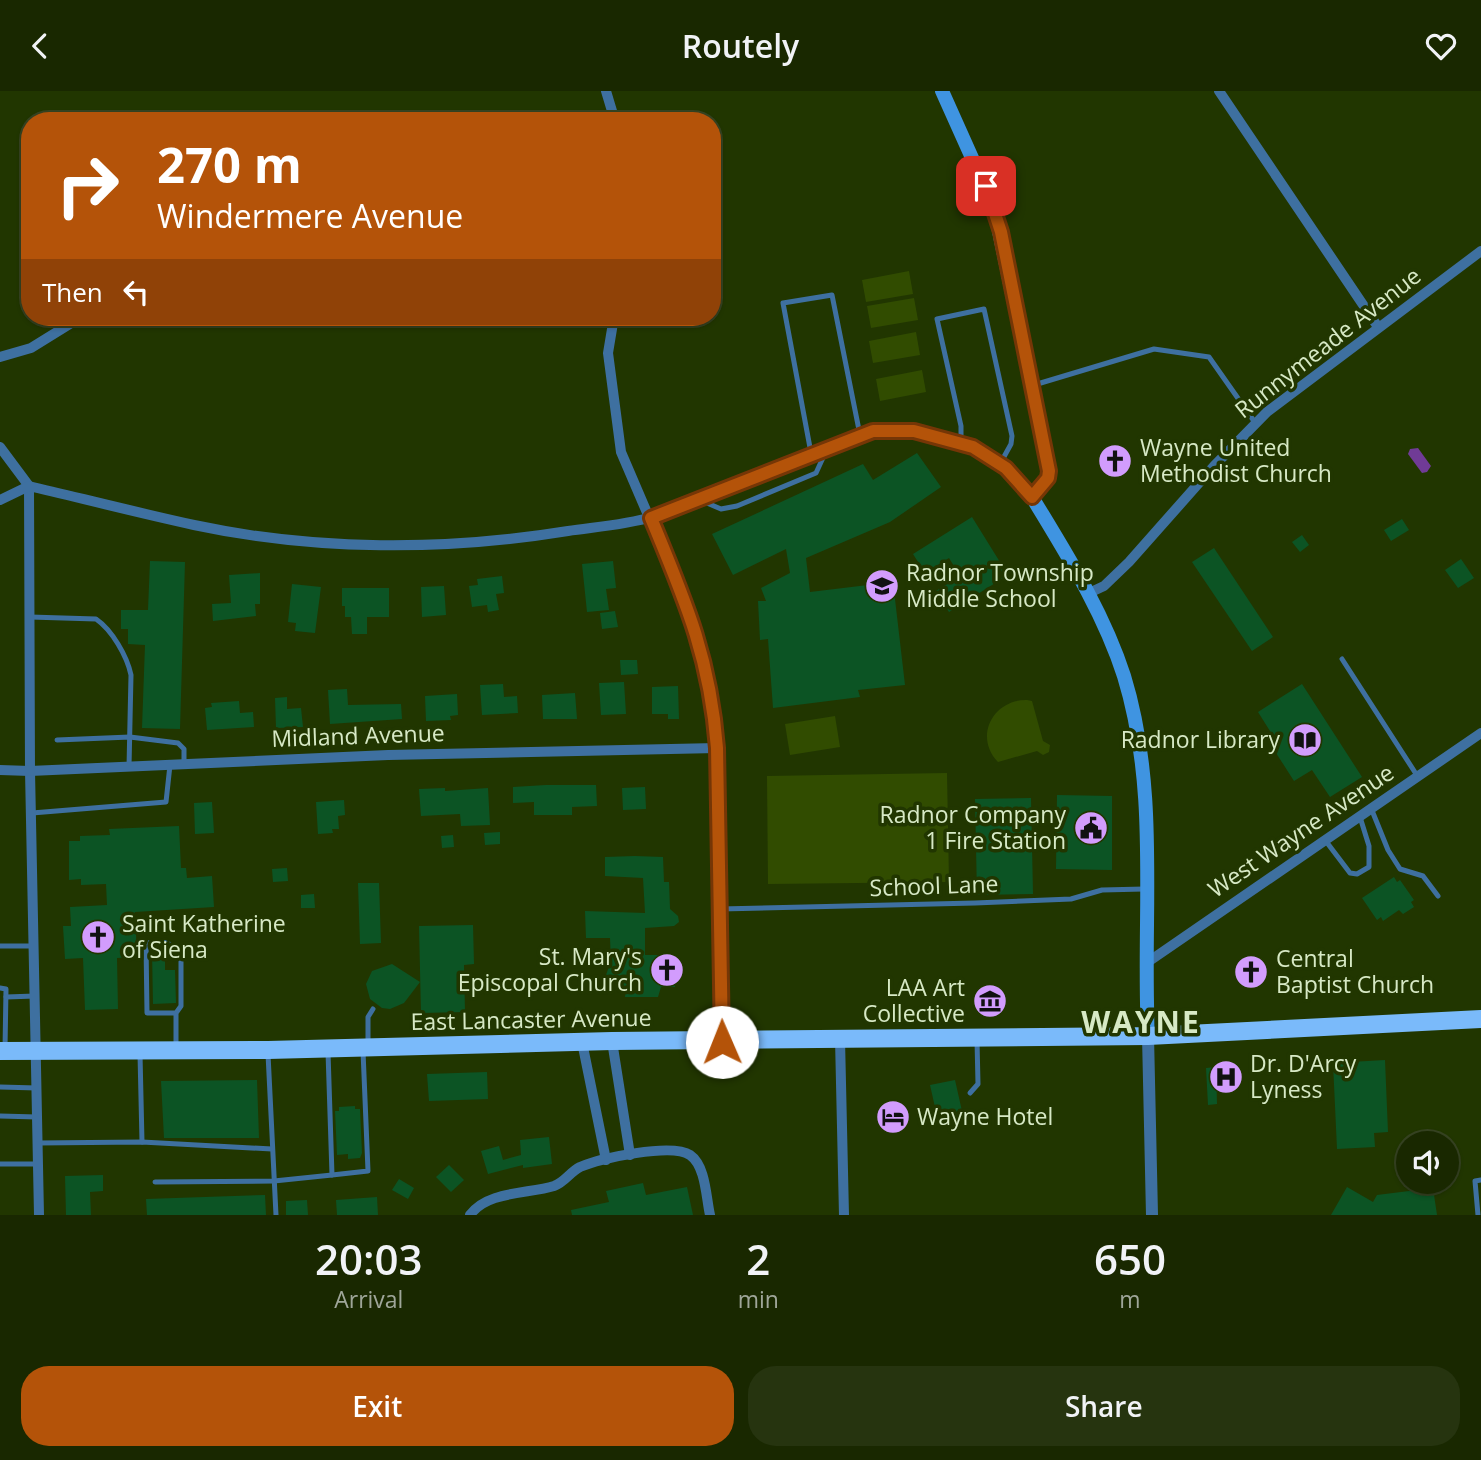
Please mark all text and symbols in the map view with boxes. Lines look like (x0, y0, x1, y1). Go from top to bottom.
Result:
text: Routely (682, 24, 799, 67)
icon: back (21, 27, 59, 65)
icon: heart (1422, 27, 1460, 65)
text: 270 m (157, 131, 302, 197)
icon: right (42, 140, 133, 231)
pin (956, 156, 1016, 216)
icon: arrive (967, 167, 1005, 205)
text: Windermere Avenue (157, 194, 463, 237)
street label: Runnymeade Avenue (1228, 259, 1427, 425)
icon: left (117, 273, 155, 311)
text: Then (42, 274, 103, 310)
place label: Wayne United Methodist Church (1140, 431, 1332, 489)
church icon: Wayne United Methodist Church (1096, 442, 1134, 480)
place label: Radnor Township Middle School (906, 556, 1094, 614)
school or university icon: Radnor Township Middle School (863, 567, 901, 605)
street label: Midland Avenue (271, 716, 445, 754)
library icon: Radnor Library (1286, 721, 1324, 759)
place label: Radnor Library (1121, 723, 1280, 755)
street label: West Wayne Avenue (1201, 756, 1400, 904)
place label: Radnor Company 1 Fire Station (880, 798, 1066, 856)
public building icon: Radnor Company 1 Fire Station (1072, 809, 1110, 847)
street label: School Lane (869, 867, 999, 903)
place label: Saint Katherine of Siena (122, 907, 286, 965)
church icon: Saint Katherine of Siena (79, 918, 117, 956)
place label: St. Mary's Episcopal Church (458, 940, 642, 998)
place label: Central Baptist Church (1276, 942, 1434, 1000)
church icon: St. Mary's Episcopal Church (648, 951, 686, 989)
church icon: Central Baptist Church (1232, 953, 1270, 991)
place label: LAA Art Collective (863, 971, 965, 1029)
museum icon: LAA Art Collective (971, 982, 1009, 1020)
street label: East Lancaster Avenue (410, 1001, 652, 1037)
district label: WAYNE (1081, 1001, 1201, 1042)
position arrow (685, 1005, 759, 1079)
place label: Dr. D'Arcy Lyness (1250, 1047, 1357, 1105)
hospital icon: Dr. D'Arcy Lyness (1207, 1058, 1245, 1096)
hotel icon: Wayne Hotel (874, 1098, 912, 1136)
place label: Wayne Hotel (917, 1100, 1053, 1132)
map controls (1396, 1131, 1459, 1194)
button: sound (1396, 1131, 1459, 1194)
text: 20:03 (315, 1230, 423, 1287)
text: 2 (746, 1230, 770, 1287)
text: 650 (1094, 1230, 1166, 1287)
text: Arrival (334, 1283, 403, 1315)
text: min (738, 1283, 779, 1315)
text: m (1119, 1283, 1141, 1315)
button: Exit (21, 1366, 734, 1446)
button: Share (748, 1366, 1460, 1446)

